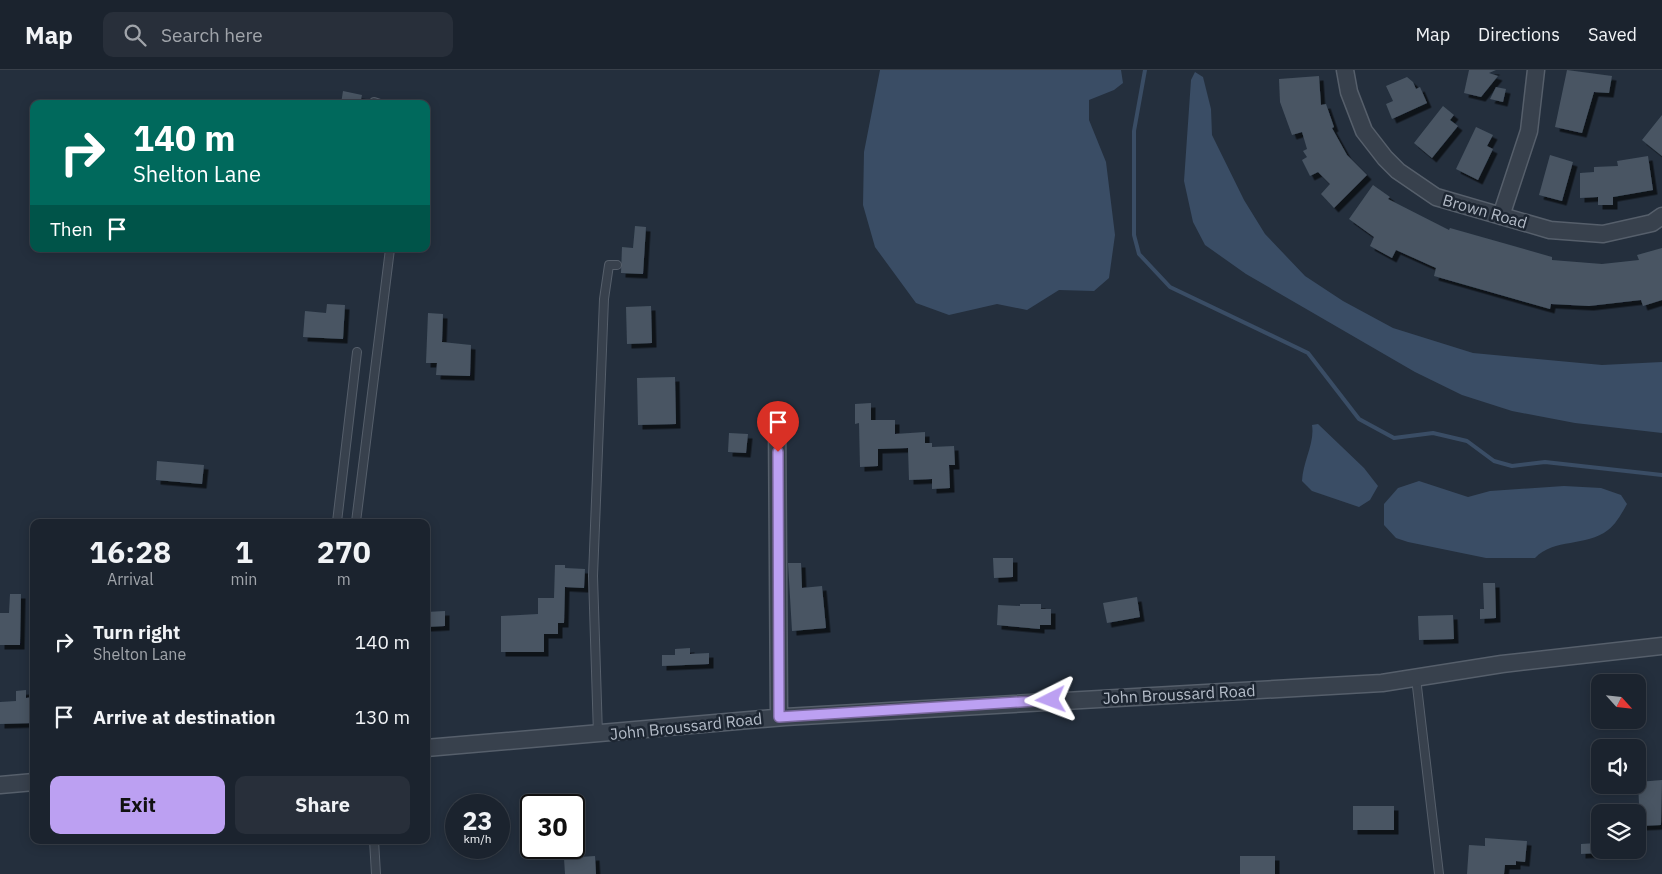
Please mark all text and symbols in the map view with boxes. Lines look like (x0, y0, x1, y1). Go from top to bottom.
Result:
search box (103, 12, 453, 57)
text: Map (25, 19, 73, 51)
icon: search (121, 21, 149, 49)
text: Search here (161, 23, 263, 47)
text: Map (1415, 23, 1450, 46)
text: Directions (1478, 23, 1560, 46)
text: Saved (1588, 23, 1637, 46)
text: 140 m (133, 115, 236, 161)
icon: right (50, 120, 115, 185)
text: Shelton Lane (133, 159, 261, 188)
street label: Brown Road (1440, 189, 1530, 233)
icon: arrive (103, 215, 131, 243)
text: Then (50, 217, 93, 241)
pin (757, 401, 799, 452)
icon: arrive (764, 408, 792, 436)
text: 16:28 (89, 532, 171, 571)
text: 1 (235, 532, 253, 571)
text: 270 (317, 532, 371, 571)
text: Arrival (107, 569, 154, 589)
text: min (230, 569, 257, 589)
text: m (337, 569, 351, 589)
text: Turn right (93, 620, 180, 644)
icon: right (50, 628, 78, 656)
text: 140 m (355, 630, 410, 654)
text: Shelton Lane (93, 644, 186, 664)
position arrow (1024, 673, 1076, 725)
north arrow (1591, 674, 1646, 729)
map controls (1591, 674, 1646, 859)
street label: John Broussard Road (1102, 680, 1256, 708)
icon: arrive (50, 703, 78, 731)
text: Arrive at destination (93, 705, 276, 729)
text: 130 m (355, 705, 410, 729)
street label: John Broussard Road (609, 708, 763, 744)
button: sound (1591, 739, 1646, 794)
button: Exit (50, 776, 225, 834)
button: Share (235, 776, 410, 834)
speed limit sign: 30 (520, 794, 585, 859)
text: 23 (462, 804, 493, 837)
button: layers (1591, 804, 1646, 859)
text: km/h (463, 831, 492, 846)

